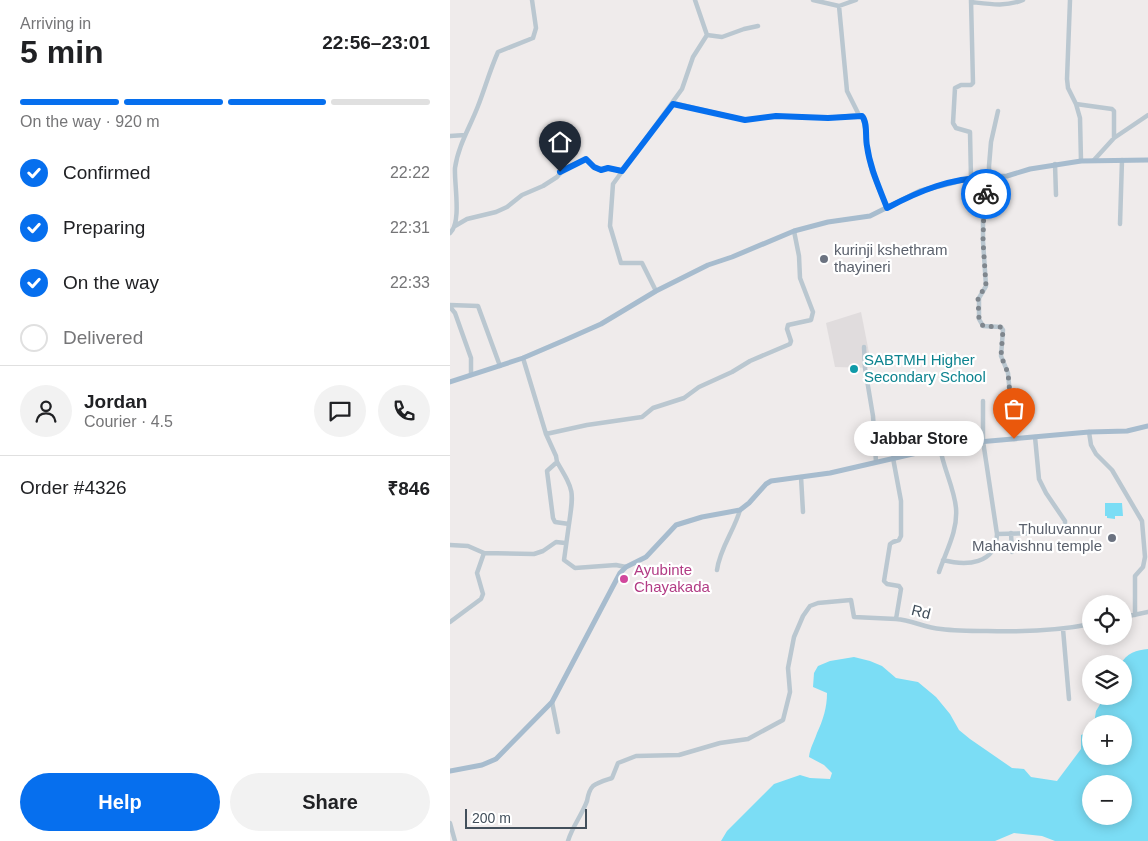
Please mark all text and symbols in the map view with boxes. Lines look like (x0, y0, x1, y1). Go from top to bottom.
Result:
text: Arriving in (20, 15, 91, 32)
text: 22:56–23:01 (322, 32, 430, 53)
text: 5 min (20, 34, 104, 70)
text: On the way · 920 m (20, 113, 160, 130)
pin (539, 121, 581, 172)
icon: home (546, 128, 574, 156)
icon: check (20, 159, 48, 187)
text: Confirmed (63, 162, 151, 183)
text: 22:22 (390, 164, 430, 181)
courier (961, 169, 1011, 219)
icon: bike (972, 180, 1000, 208)
icon: check (20, 214, 48, 242)
text: Preparing (63, 217, 145, 238)
text: 22:31 (390, 219, 430, 236)
place label: kurinji kshethram thayineri (834, 241, 947, 275)
marker: kurinji kshethram thayineri (818, 253, 830, 265)
icon: check (20, 269, 48, 297)
text: On the way (63, 272, 159, 293)
text: 22:33 (390, 274, 430, 291)
text: Delivered (63, 327, 143, 348)
place label: SABTMH Higher Secondary School (864, 351, 986, 385)
marker: SABTMH Higher Secondary School (848, 363, 860, 375)
button: person (20, 385, 72, 437)
button: chat (314, 385, 366, 437)
button: phone (378, 385, 430, 437)
pin (993, 388, 1035, 439)
text: Jordan (84, 391, 147, 412)
icon: bag (1000, 395, 1028, 423)
text: Courier · 4.5 (84, 413, 173, 430)
callout: Jabbar Store (854, 422, 984, 456)
text: Jabbar Store (870, 430, 968, 447)
text: Order #4326 (20, 477, 127, 498)
text: ₹846 (387, 478, 430, 499)
place label: Thuluvannur Mahavishnu temple (972, 520, 1102, 554)
marker: Thuluvannur Mahavishnu temple (1106, 532, 1118, 544)
place label: Ayubinte Chayakada (634, 561, 711, 595)
marker: Ayubinte Chayakada (618, 573, 630, 585)
map controls (1082, 595, 1132, 825)
button: locate (1082, 595, 1132, 645)
street label: Rd (910, 601, 932, 622)
button: layers (1082, 655, 1132, 705)
button: + (1082, 715, 1132, 765)
button: Help (20, 773, 220, 831)
button: Share (230, 773, 430, 831)
button: − (1082, 775, 1132, 825)
scale bar (465, 806, 588, 829)
text: 200 m (472, 810, 511, 826)

